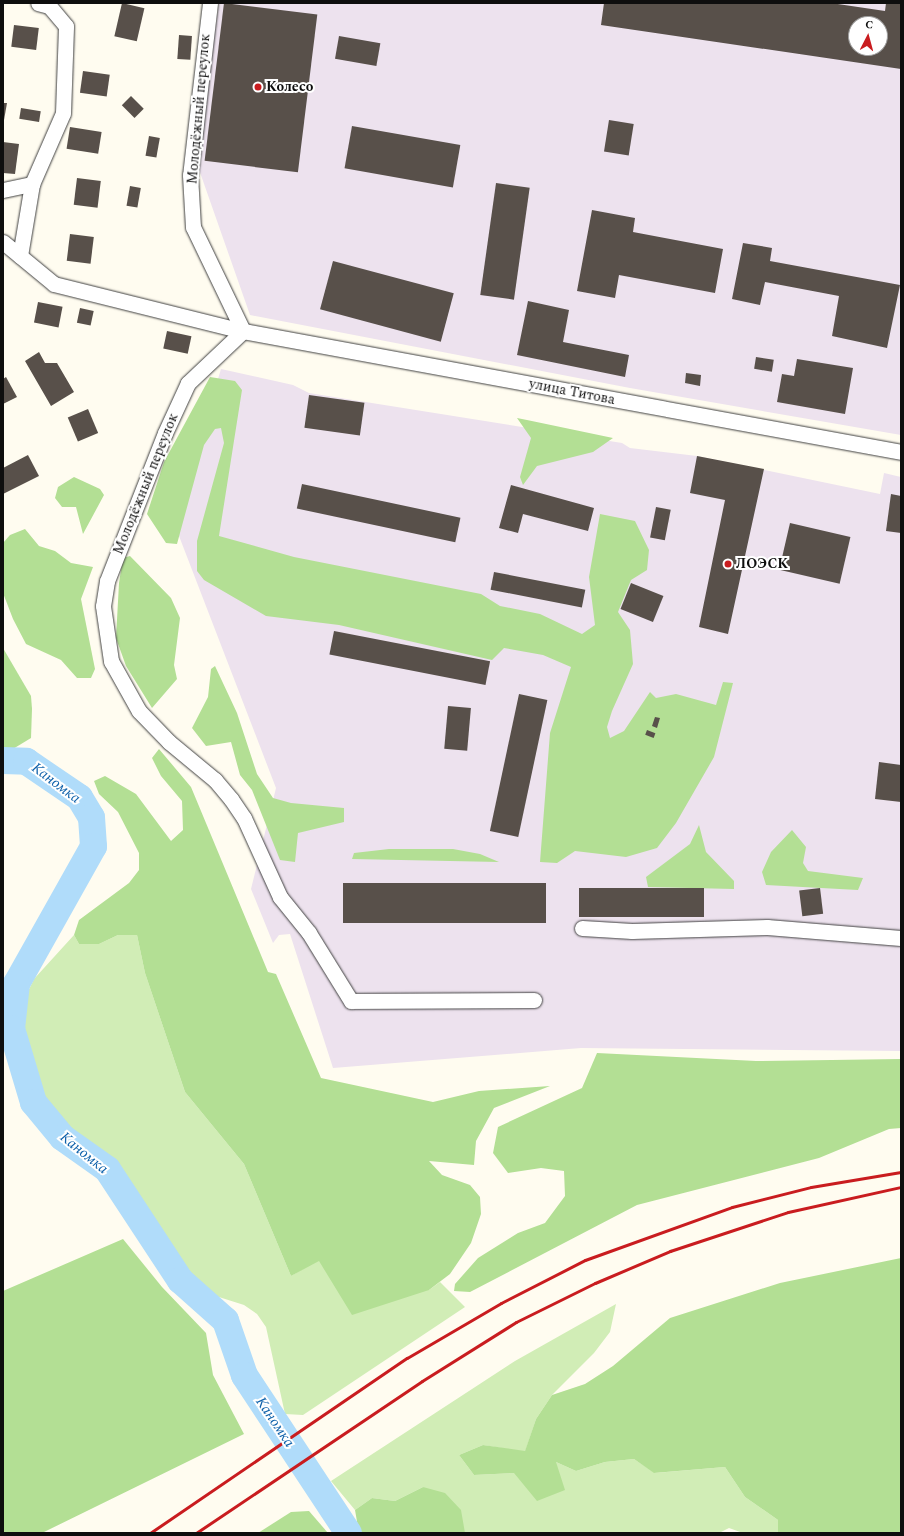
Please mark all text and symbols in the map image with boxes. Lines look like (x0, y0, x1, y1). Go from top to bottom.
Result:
north arrow (848, 16, 888, 56)
text: С (864, 16, 874, 33)
street label: Молодёжный переулок (184, 33, 214, 185)
place label: Колесо (266, 79, 313, 95)
marker: Колесо (253, 82, 263, 92)
street label: улица Титова (528, 375, 616, 409)
street label: Молодёжный переулок (110, 411, 182, 557)
place label: ЛОЭСК (736, 556, 788, 572)
marker: ЛОЭСК (723, 559, 733, 569)
water label: Каномка (28, 759, 84, 807)
water label: Каномка (56, 1128, 112, 1178)
water label: Каномка (252, 1393, 298, 1451)

